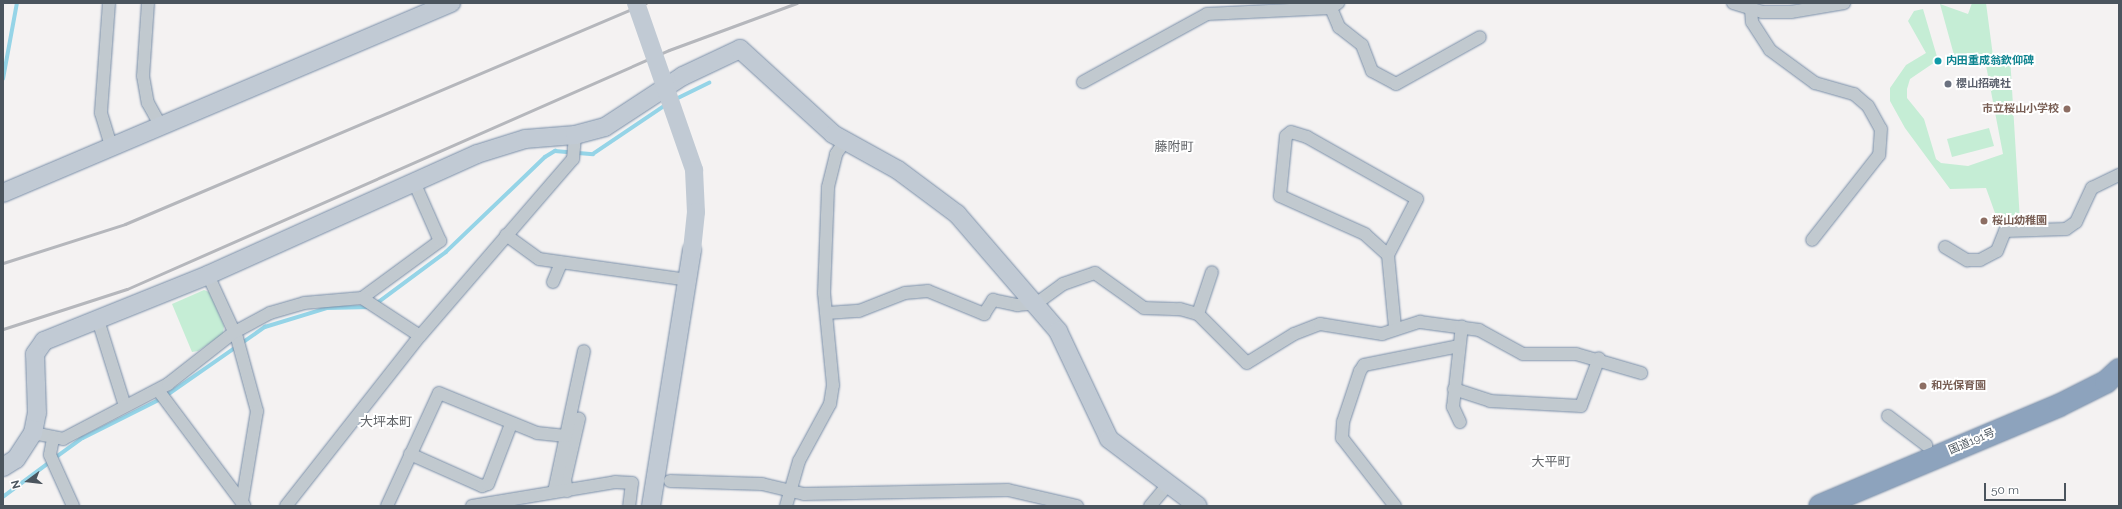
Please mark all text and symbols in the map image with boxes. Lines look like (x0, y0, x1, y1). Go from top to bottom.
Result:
place label: 内田重成翁欽仰碑 (1946, 54, 2034, 68)
marker: 内田重成翁欽仰碑 (1933, 56, 1943, 66)
place label: 櫻山招魂社 (1956, 77, 2011, 91)
marker: 櫻山招魂社 (1943, 79, 1953, 89)
place label: 市立桜山小学校 (1982, 102, 2059, 116)
marker: 市立桜山小学校 (2062, 104, 2072, 114)
district label: 藤附町 (1155, 139, 1193, 155)
place label: 桜山幼稚園 (1992, 214, 2047, 228)
marker: 桜山幼稚園 (1979, 216, 1989, 226)
place label: 和光保育園 (1931, 379, 1986, 393)
marker: 和光保育園 (1918, 381, 1928, 391)
district label: 大坪本町 (360, 414, 412, 430)
street label: 国道191号 (1947, 426, 1997, 458)
district label: 大平町 (1532, 454, 1570, 470)
north arrow (8, 461, 48, 501)
scale bar (1986, 475, 2068, 501)
text: N (9, 478, 23, 490)
text: 50 m (1991, 483, 2019, 497)

